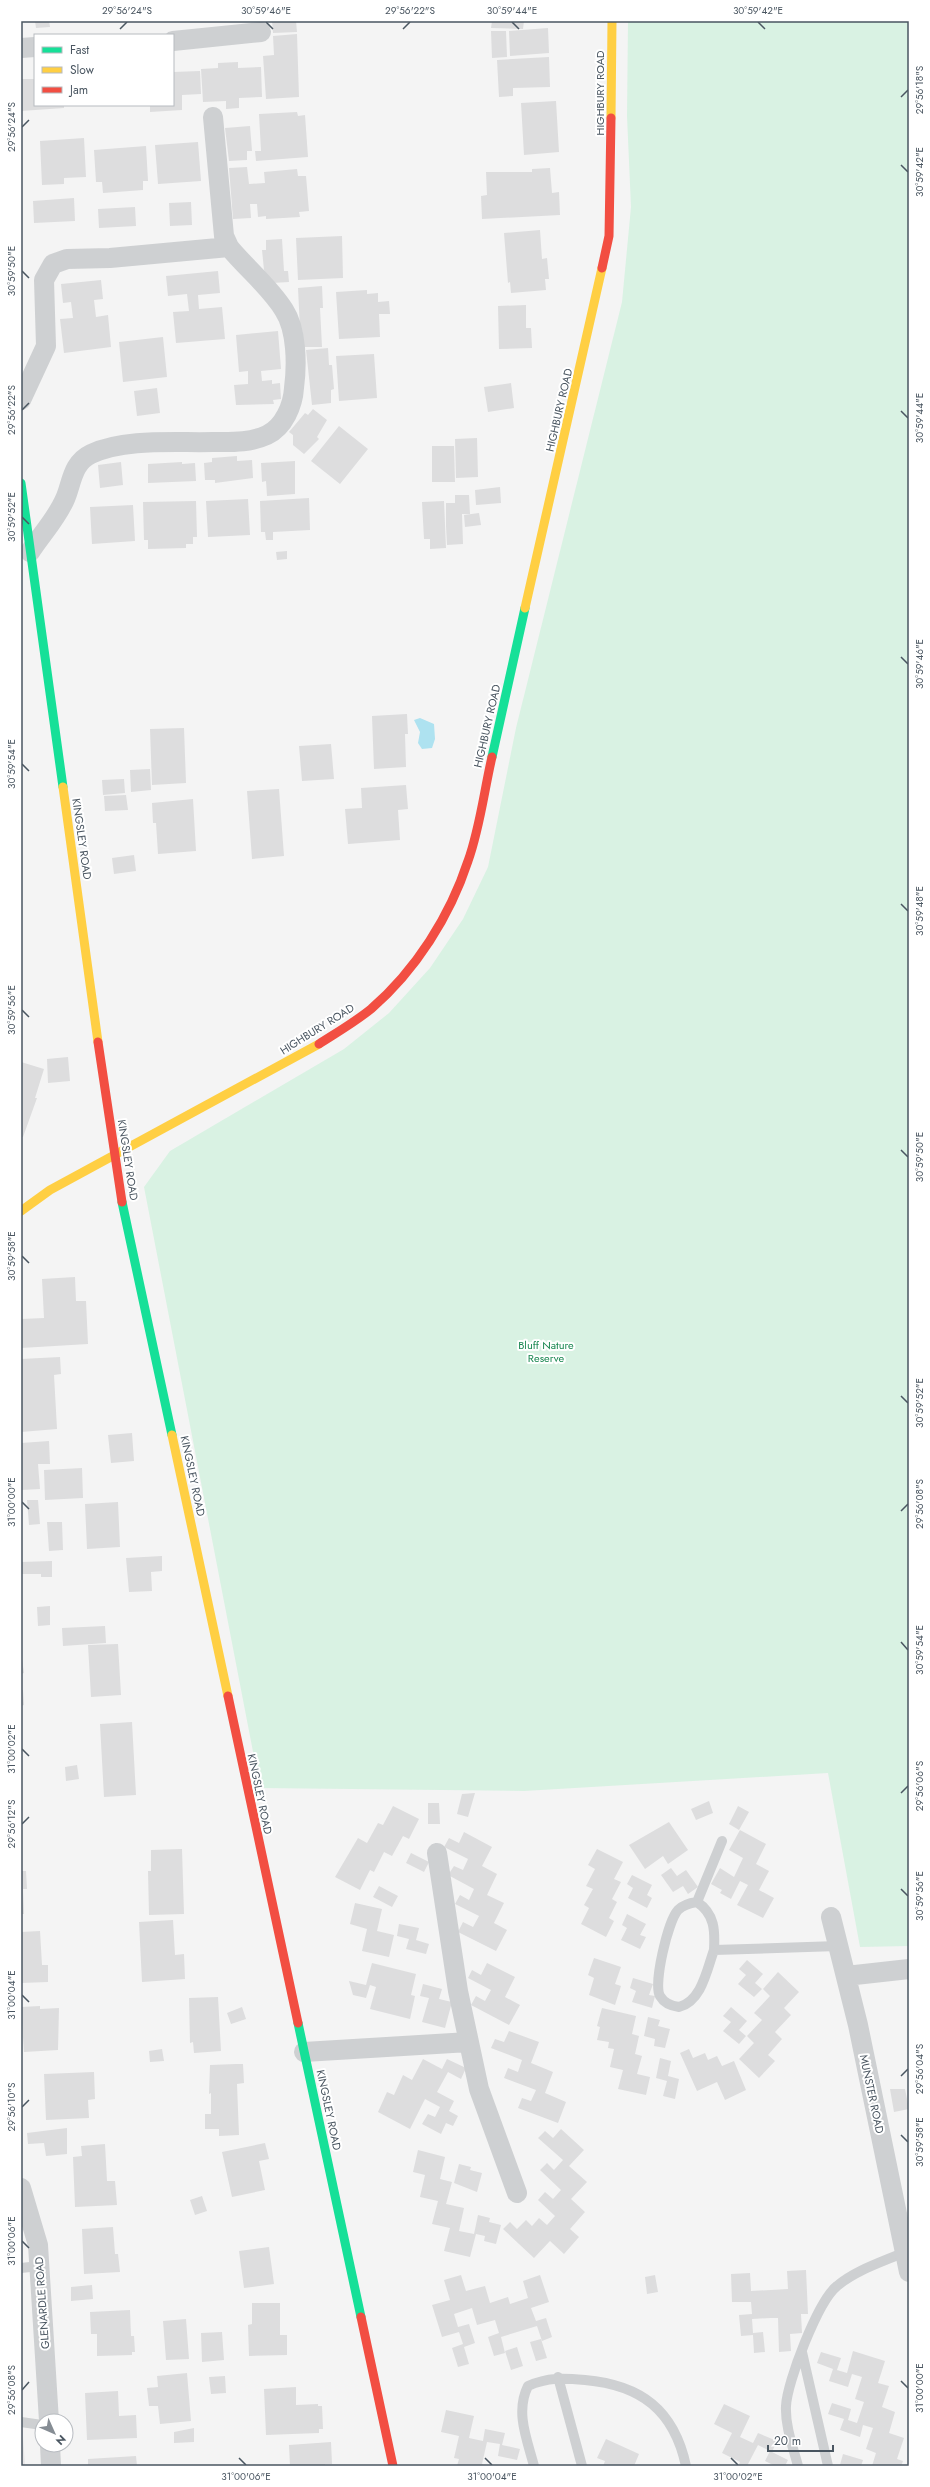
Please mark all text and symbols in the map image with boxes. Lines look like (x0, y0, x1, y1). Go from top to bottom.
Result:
text: 29°56'24"S (102, 3, 153, 18)
text: 30°59'46"E (241, 3, 291, 18)
text: 29°56'22"S (385, 3, 436, 18)
text: 30°59'44"E (487, 3, 537, 18)
text: 30°59'42"E (733, 3, 783, 18)
legend (34, 34, 174, 106)
text: Fast (70, 41, 89, 59)
street label: HIGHBURY ROAD (592, 50, 608, 135)
text: Slow (70, 61, 95, 79)
text: 29°56'18"S (912, 65, 927, 114)
text: Jam (68, 81, 88, 99)
text: 29°56'24"S (4, 101, 19, 152)
text: 30°59'42"E (912, 147, 927, 197)
text: 30°59'50"E (4, 246, 19, 296)
street label: HIGHBURY ROAD (542, 366, 576, 453)
text: 29°56'22"S (4, 384, 19, 435)
text: 30°59'44"E (912, 393, 927, 443)
text: 30°59'52"E (4, 492, 19, 542)
text: 30°59'46"E (912, 639, 927, 689)
street label: HIGHBURY ROAD (470, 682, 504, 769)
text: 30°59'54"E (4, 739, 19, 789)
street label: KINGSLEY ROAD (68, 797, 96, 881)
text: 30°59'48"E (912, 886, 927, 936)
text: 30°59'56"E (4, 985, 19, 1035)
street label: HIGHBURY ROAD (277, 999, 358, 1058)
street label: KINGSLEY ROAD (114, 1118, 142, 1202)
text: 30°59'50"E (912, 1132, 927, 1182)
text: 30°59'58"E (4, 1231, 19, 1281)
park label: Bluff Nature Reserve (518, 1337, 574, 1366)
text: 30°59'52"E (912, 1378, 927, 1428)
street label: KINGSLEY ROAD (177, 1434, 209, 1518)
text: 31°00'00"E (4, 1477, 19, 1527)
text: 29°56'08"S (912, 1478, 927, 1529)
text: 30°59'54"E (912, 1625, 927, 1675)
text: 31°00'02"E (4, 1724, 19, 1774)
street label: KINGSLEY ROAD (244, 1752, 276, 1836)
text: 29°56'06"S (912, 1760, 927, 1811)
text: 29°56'12"S (4, 1799, 19, 1848)
text: 30°59'56"E (912, 1871, 927, 1921)
text: 31°00'04"E (4, 1970, 19, 2020)
text: 29°56'04"S (912, 2043, 927, 2094)
street label: MUNSTER ROAD (856, 2053, 888, 2135)
street label: KINGSLEY ROAD (313, 2068, 345, 2152)
text: 29°56'10"S (4, 2082, 19, 2132)
text: 30°59'58"E (912, 2117, 927, 2167)
text: 31°00'06"E (4, 2216, 19, 2266)
street label: GLENARDLE ROAD (31, 2256, 53, 2350)
text: 31°00'00"E (912, 2363, 927, 2413)
text: 29°56'08"S (4, 2364, 19, 2415)
north arrow (34, 2413, 74, 2453)
scale bar (768, 2427, 833, 2453)
text: N (52, 2431, 70, 2449)
text: 20 m (774, 2432, 801, 2450)
text: 31°00'06"E (221, 2469, 271, 2484)
text: 31°00'04"E (467, 2469, 517, 2484)
text: 31°00'02"E (713, 2469, 763, 2484)

